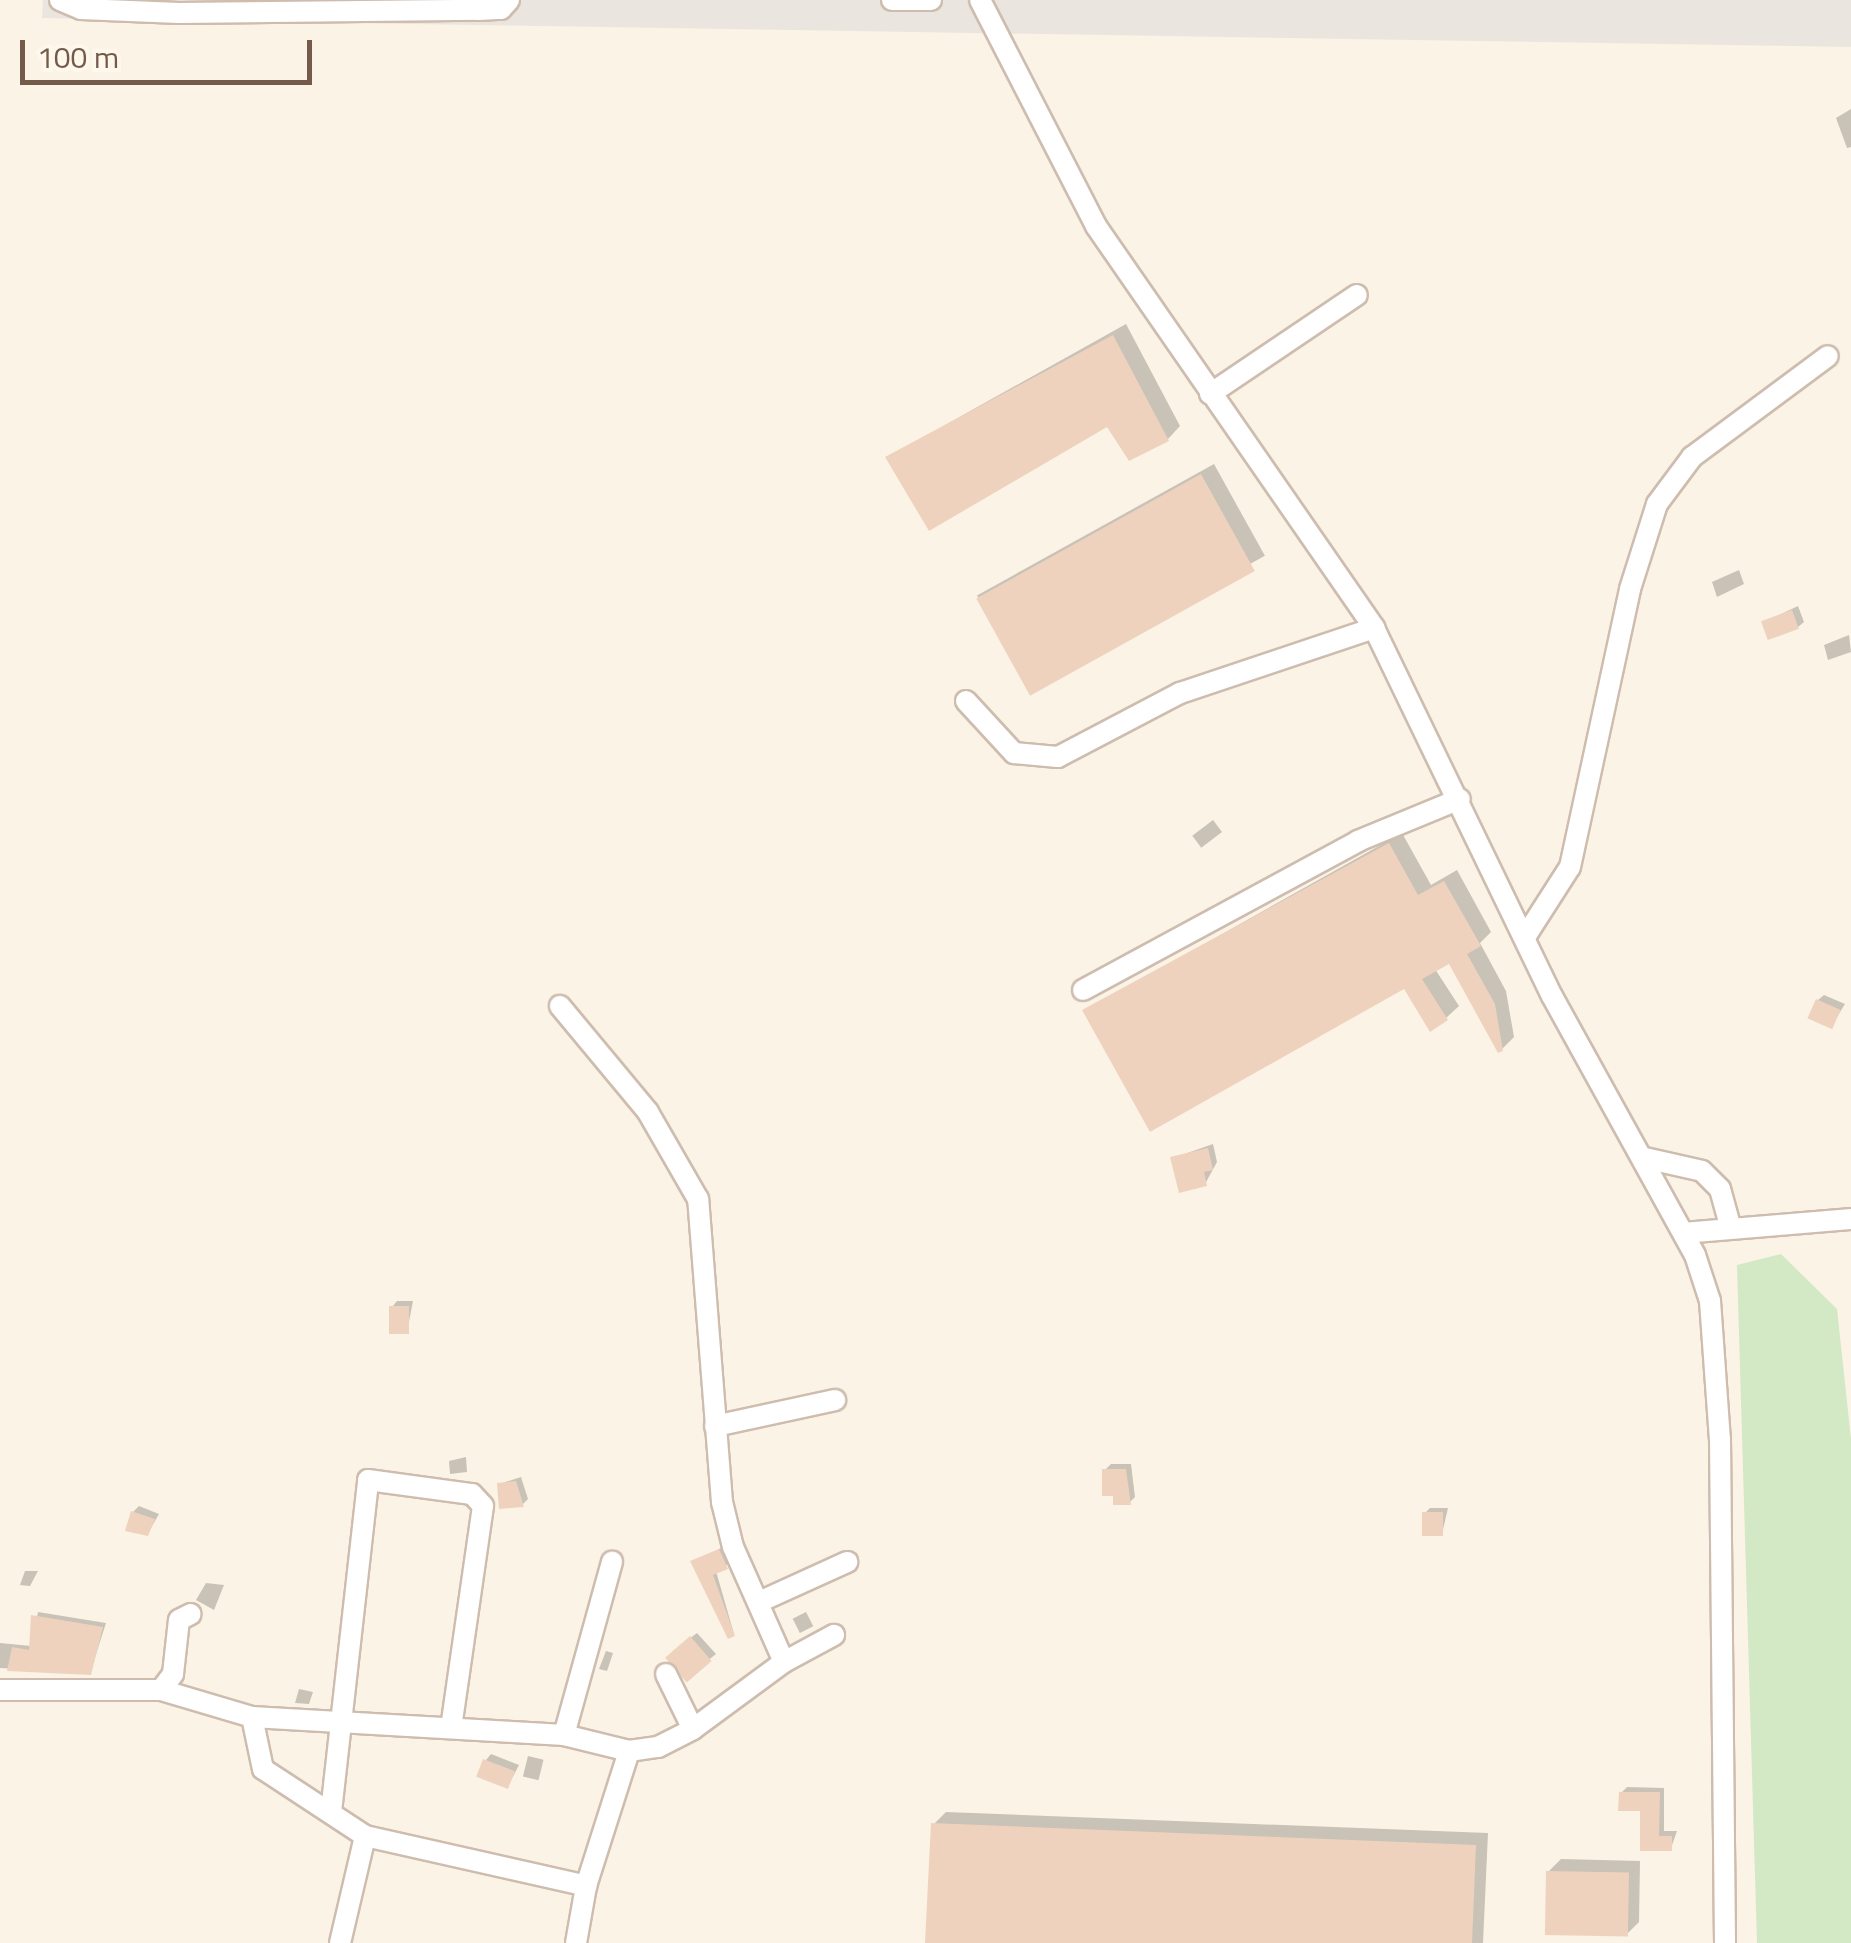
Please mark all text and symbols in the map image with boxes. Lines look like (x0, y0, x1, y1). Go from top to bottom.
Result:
scale bar (25, 20, 318, 82)
text: 100 m (37, 34, 119, 80)

